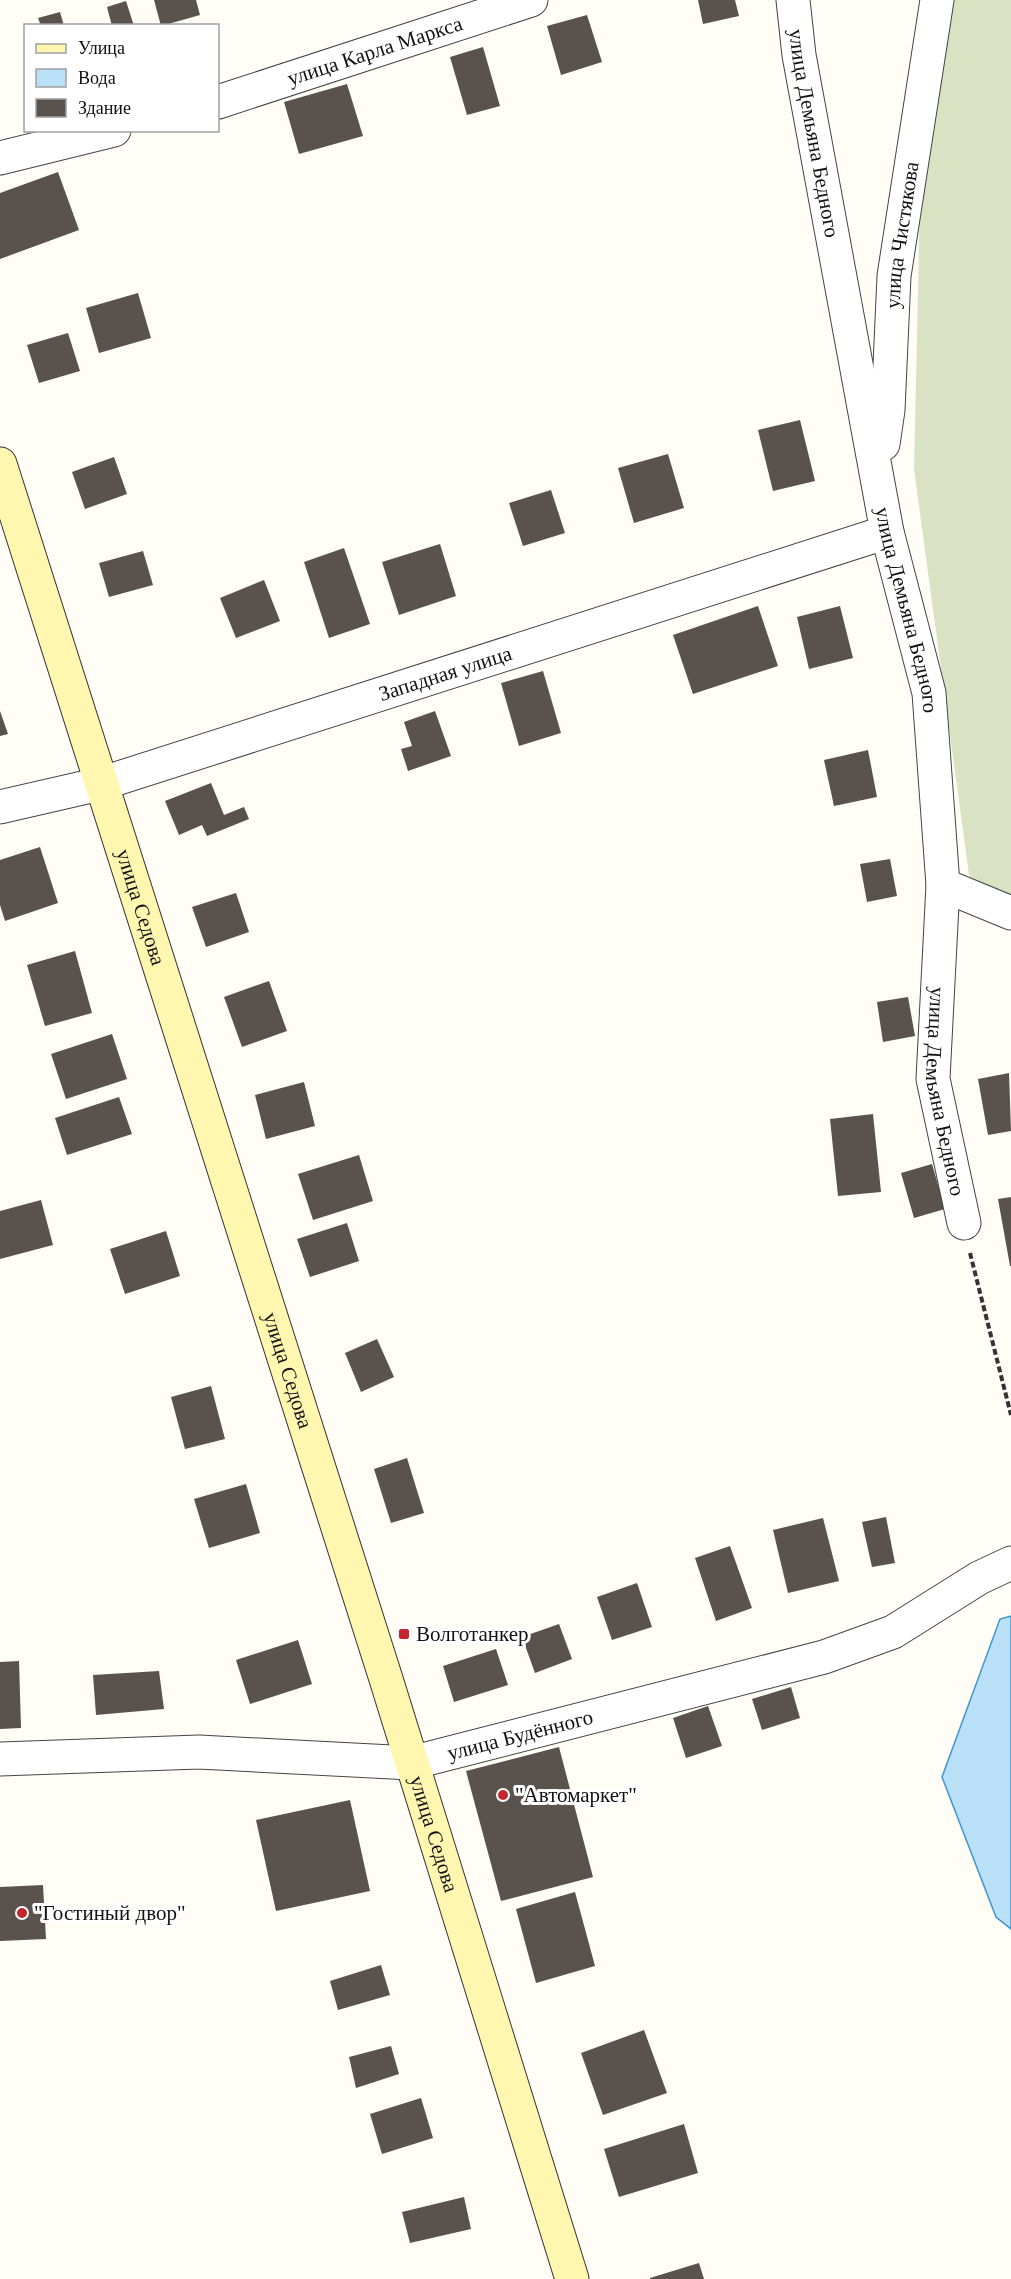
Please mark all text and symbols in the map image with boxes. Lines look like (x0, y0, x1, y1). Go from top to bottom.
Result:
street label: улица Карла Маркса (284, 11, 466, 91)
legend (24, 24, 219, 132)
street label: улица Демьяна Бедного (784, 28, 844, 240)
text: Улица (78, 38, 125, 58)
text: Вода (78, 68, 116, 88)
text: Здание (78, 98, 131, 118)
street label: улица Чистякова (881, 159, 924, 309)
street label: улица Демьяна Бедного (871, 505, 942, 714)
street label: Западная улица (376, 641, 515, 706)
street label: улица Седова (111, 846, 171, 969)
street label: улица Демьяна Бедного (921, 986, 970, 1198)
street label: улица Седова (258, 1309, 318, 1432)
place label: Волготанкер (416, 1622, 529, 1646)
marker: Волготанкер (397, 1627, 411, 1641)
street label: улица Будённого (445, 1705, 595, 1765)
street label: улица Седова (405, 1773, 464, 1896)
place label: "Автомаркет" (515, 1783, 637, 1807)
marker: "Автомаркет" (496, 1788, 510, 1802)
place label: "Гостиный двор" (34, 1901, 186, 1925)
marker: "Гостиный двор" (15, 1906, 29, 1920)

